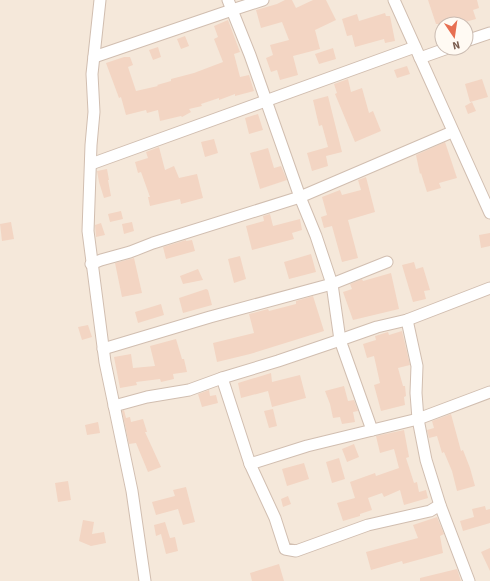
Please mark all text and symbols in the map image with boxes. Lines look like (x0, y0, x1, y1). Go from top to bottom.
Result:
north arrow (434, 16, 474, 56)
text: N (451, 37, 461, 53)

